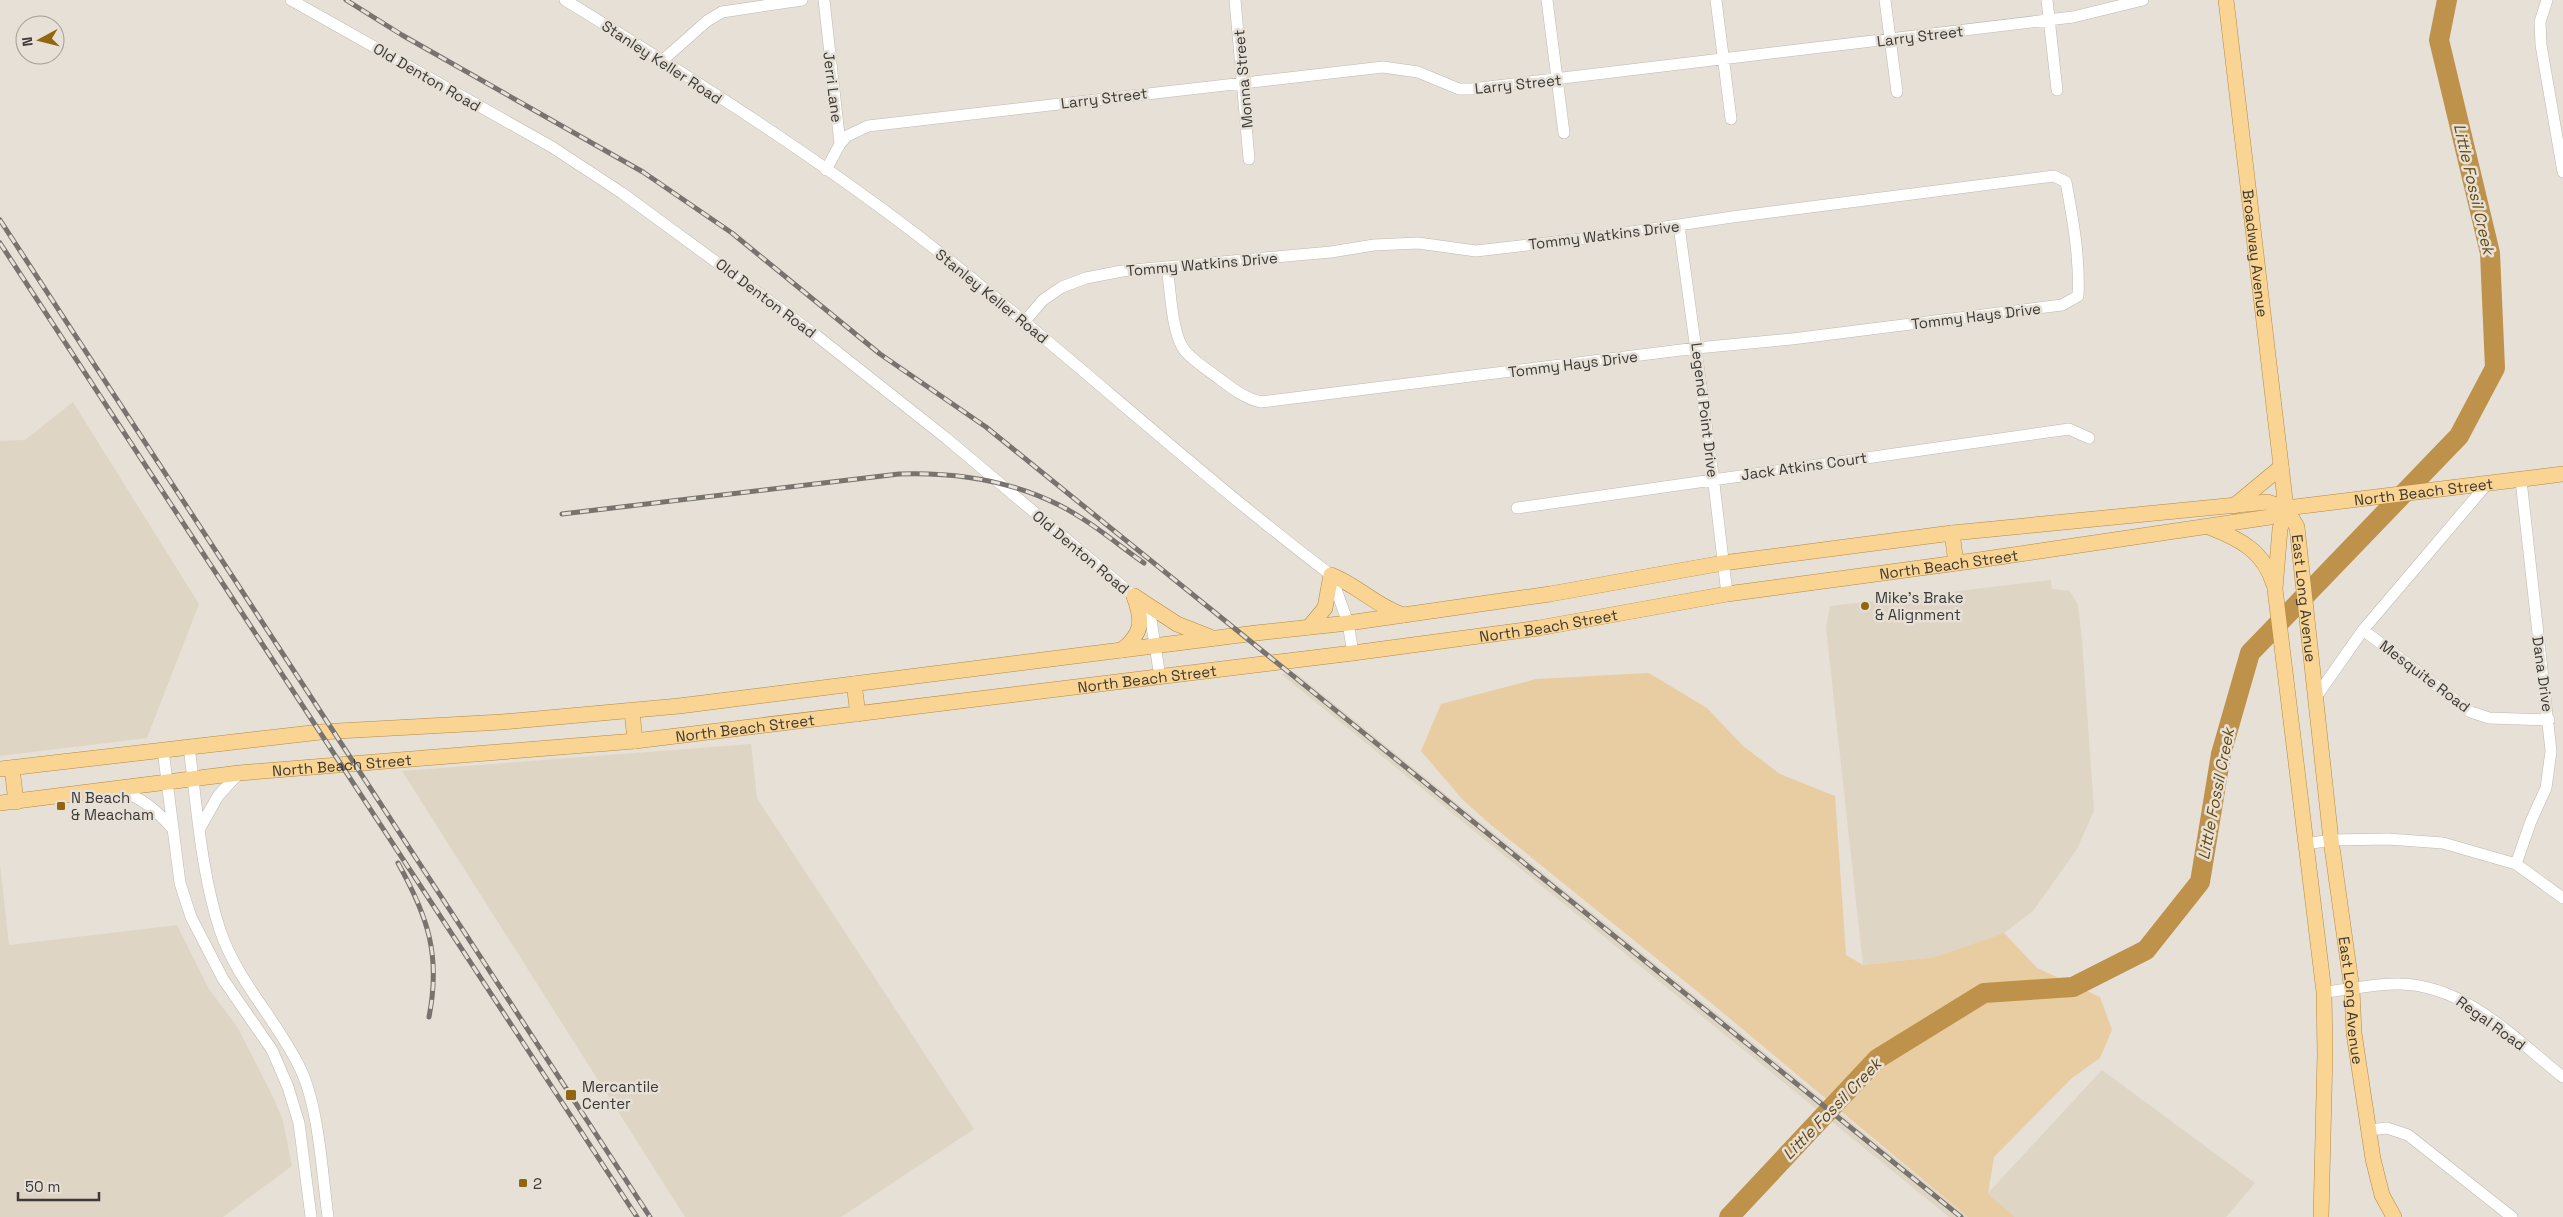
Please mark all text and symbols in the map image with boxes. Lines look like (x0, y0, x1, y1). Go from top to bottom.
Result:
north arrow (15, 15, 65, 65)
street label: Stanley Keller Road (598, 16, 726, 108)
street label: Larry Street (1876, 21, 1964, 51)
street label: Monna Street (1229, 29, 1257, 129)
text: N (18, 36, 37, 47)
street label: Old Denton Road (370, 39, 484, 115)
street label: Jerri Lane (819, 51, 847, 124)
street label: Larry Street (1474, 70, 1562, 98)
street label: Larry Street (1060, 83, 1148, 113)
water label: Little Fossil Creek (2449, 122, 2500, 259)
street label: Broadway Avenue (2239, 188, 2273, 318)
street label: Tommy Watkins Drive (1527, 216, 1681, 254)
street label: Stanley Keller Road (932, 245, 1052, 347)
street label: Tommy Watkins Drive (1126, 248, 1279, 280)
street label: Old Denton Road (712, 254, 820, 342)
street label: Tommy Hays Drive (1910, 299, 2042, 333)
street label: Legend Point Drive (1687, 342, 1723, 479)
street label: Tommy Hays Drive (1507, 347, 1639, 381)
street label: Jack Atkins Court (1740, 448, 1868, 484)
street label: North Beach Street (2353, 473, 2494, 509)
street label: Old Denton Road (1029, 506, 1133, 598)
street label: East Long Avenue (2288, 533, 2321, 663)
street label: North Beach Street (1878, 545, 2020, 583)
place label: Mike's Brake & Alignment (1875, 588, 1964, 624)
marker: Mike's Brake & Alignment (1859, 600, 1871, 612)
street label: North Beach Street (1478, 604, 1619, 645)
street label: Dana Drive (2528, 635, 2558, 713)
street label: Mesquite Road (2376, 636, 2474, 716)
street label: North Beach Street (1076, 660, 1218, 696)
street label: North Beach Street (674, 710, 816, 745)
water label: Little Fossil Creek (2193, 724, 2239, 862)
street label: North Beach Street (271, 750, 412, 780)
place label: N Beach & Meacham (71, 788, 154, 824)
marker: N Beach & Meacham (55, 800, 67, 812)
street label: East Long Avenue (2335, 935, 2368, 1066)
street label: Regal Road (2453, 992, 2529, 1054)
water label: Little Fossil Creek (1778, 1052, 1888, 1164)
place label: Mercantile Center (582, 1077, 659, 1113)
marker: Mercantile Center (564, 1088, 578, 1102)
scale bar (18, 1170, 99, 1202)
place label: 2 (533, 1174, 542, 1193)
text: 50 m (25, 1177, 60, 1196)
marker: 2 (517, 1177, 529, 1189)

